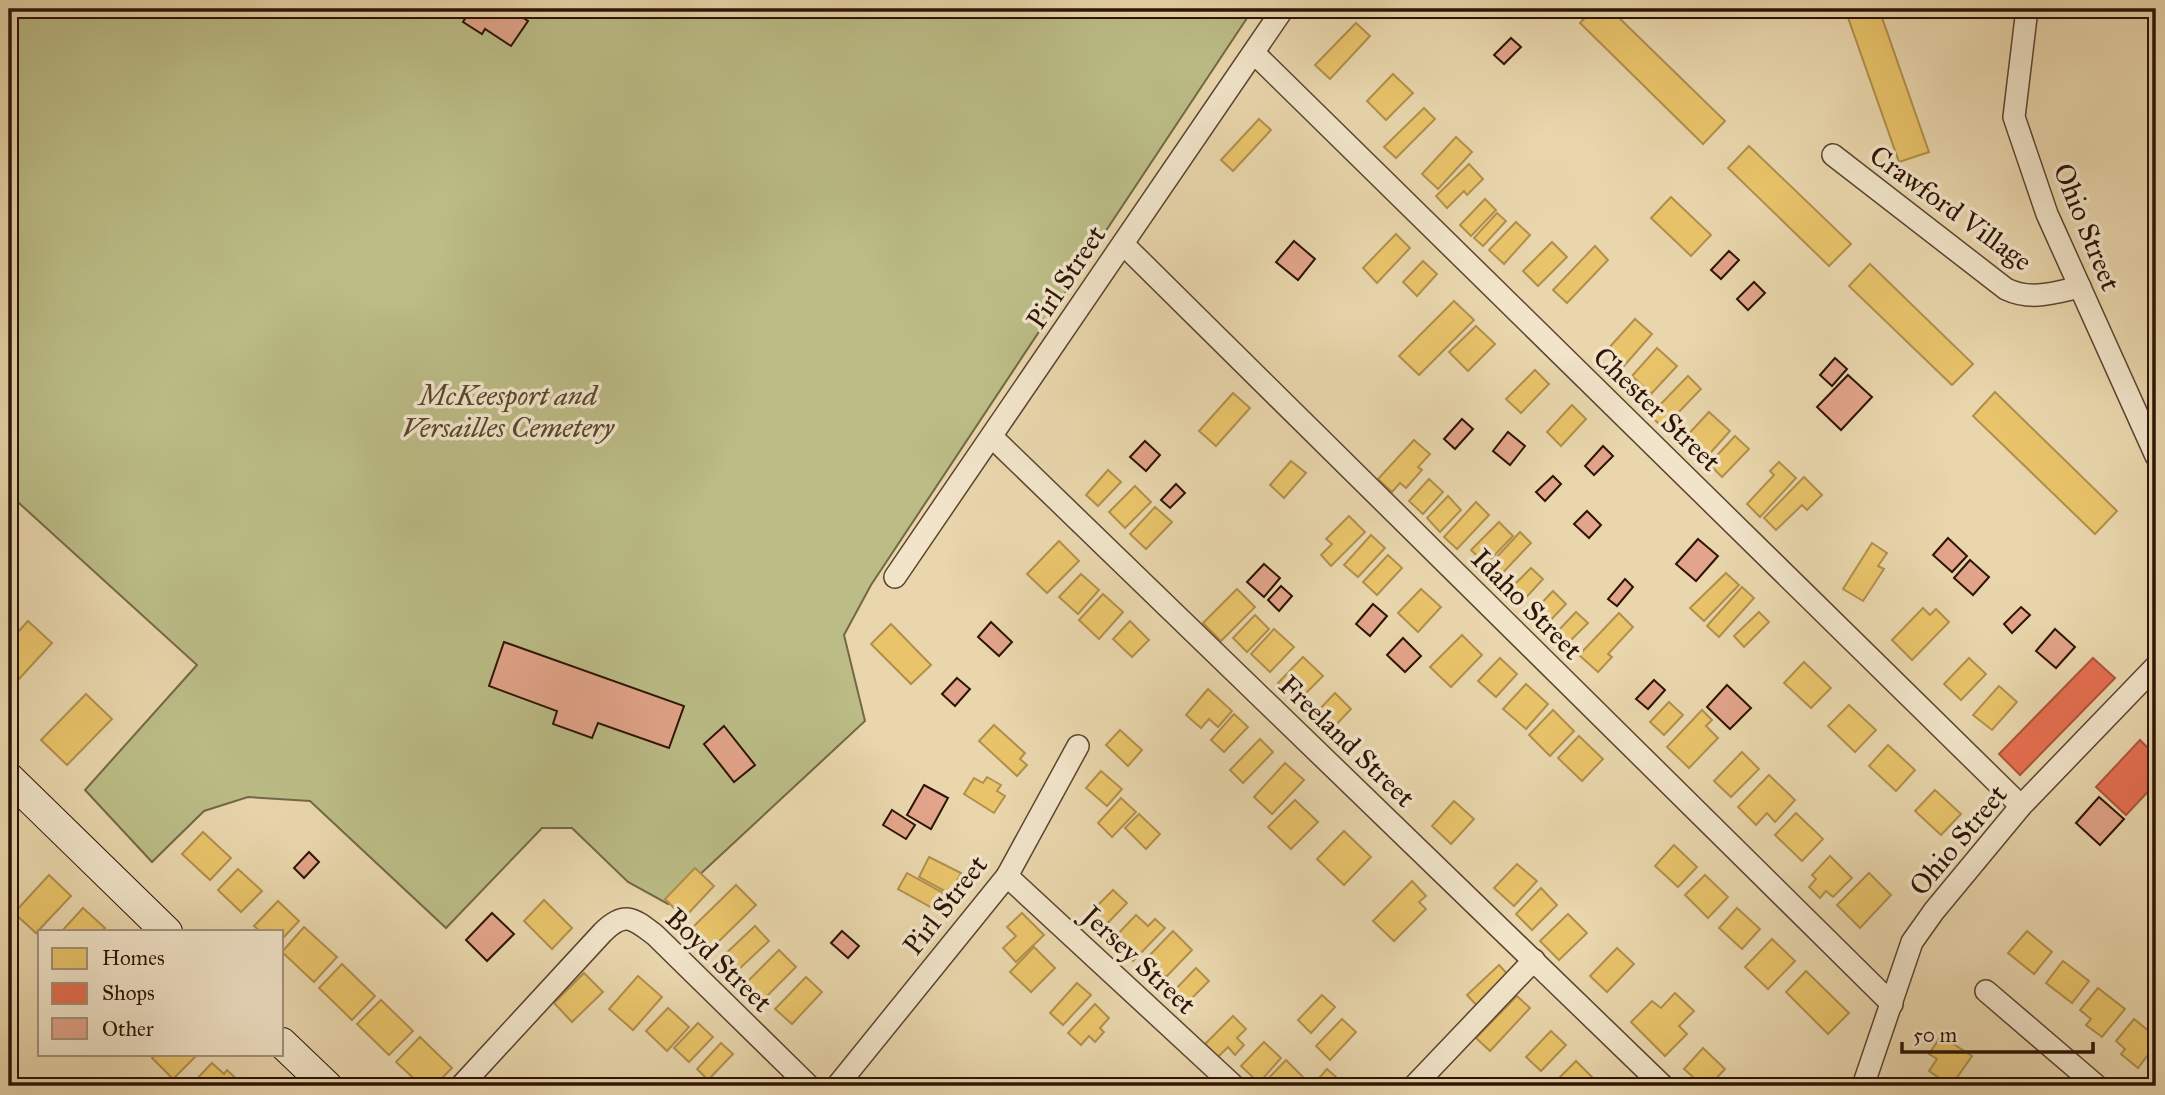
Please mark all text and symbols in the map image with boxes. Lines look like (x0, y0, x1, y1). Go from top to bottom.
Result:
street label: Crawford Village (1863, 137, 2039, 279)
street label: Ohio Street (2046, 158, 2128, 296)
street label: Pirl Street (1019, 219, 1113, 335)
street label: Chester Street (1586, 339, 1728, 479)
park label: McKeesport and Versailles Cemetery (402, 378, 615, 445)
street label: Idaho Street (1464, 541, 1590, 667)
street label: Freeland Street (1272, 667, 1422, 815)
street label: Ohio Street (1901, 777, 2015, 903)
street label: Pirl Street (895, 848, 995, 962)
street label: Jersey Street (1072, 896, 1203, 1022)
street label: Boyd Street (658, 900, 780, 1020)
legend (38, 930, 284, 1056)
text: Homes (102, 945, 165, 971)
text: Shops (102, 980, 155, 1006)
scale bar (1902, 1011, 2093, 1055)
text: Other (102, 1016, 154, 1042)
text: 50 m (1913, 1022, 1958, 1048)

